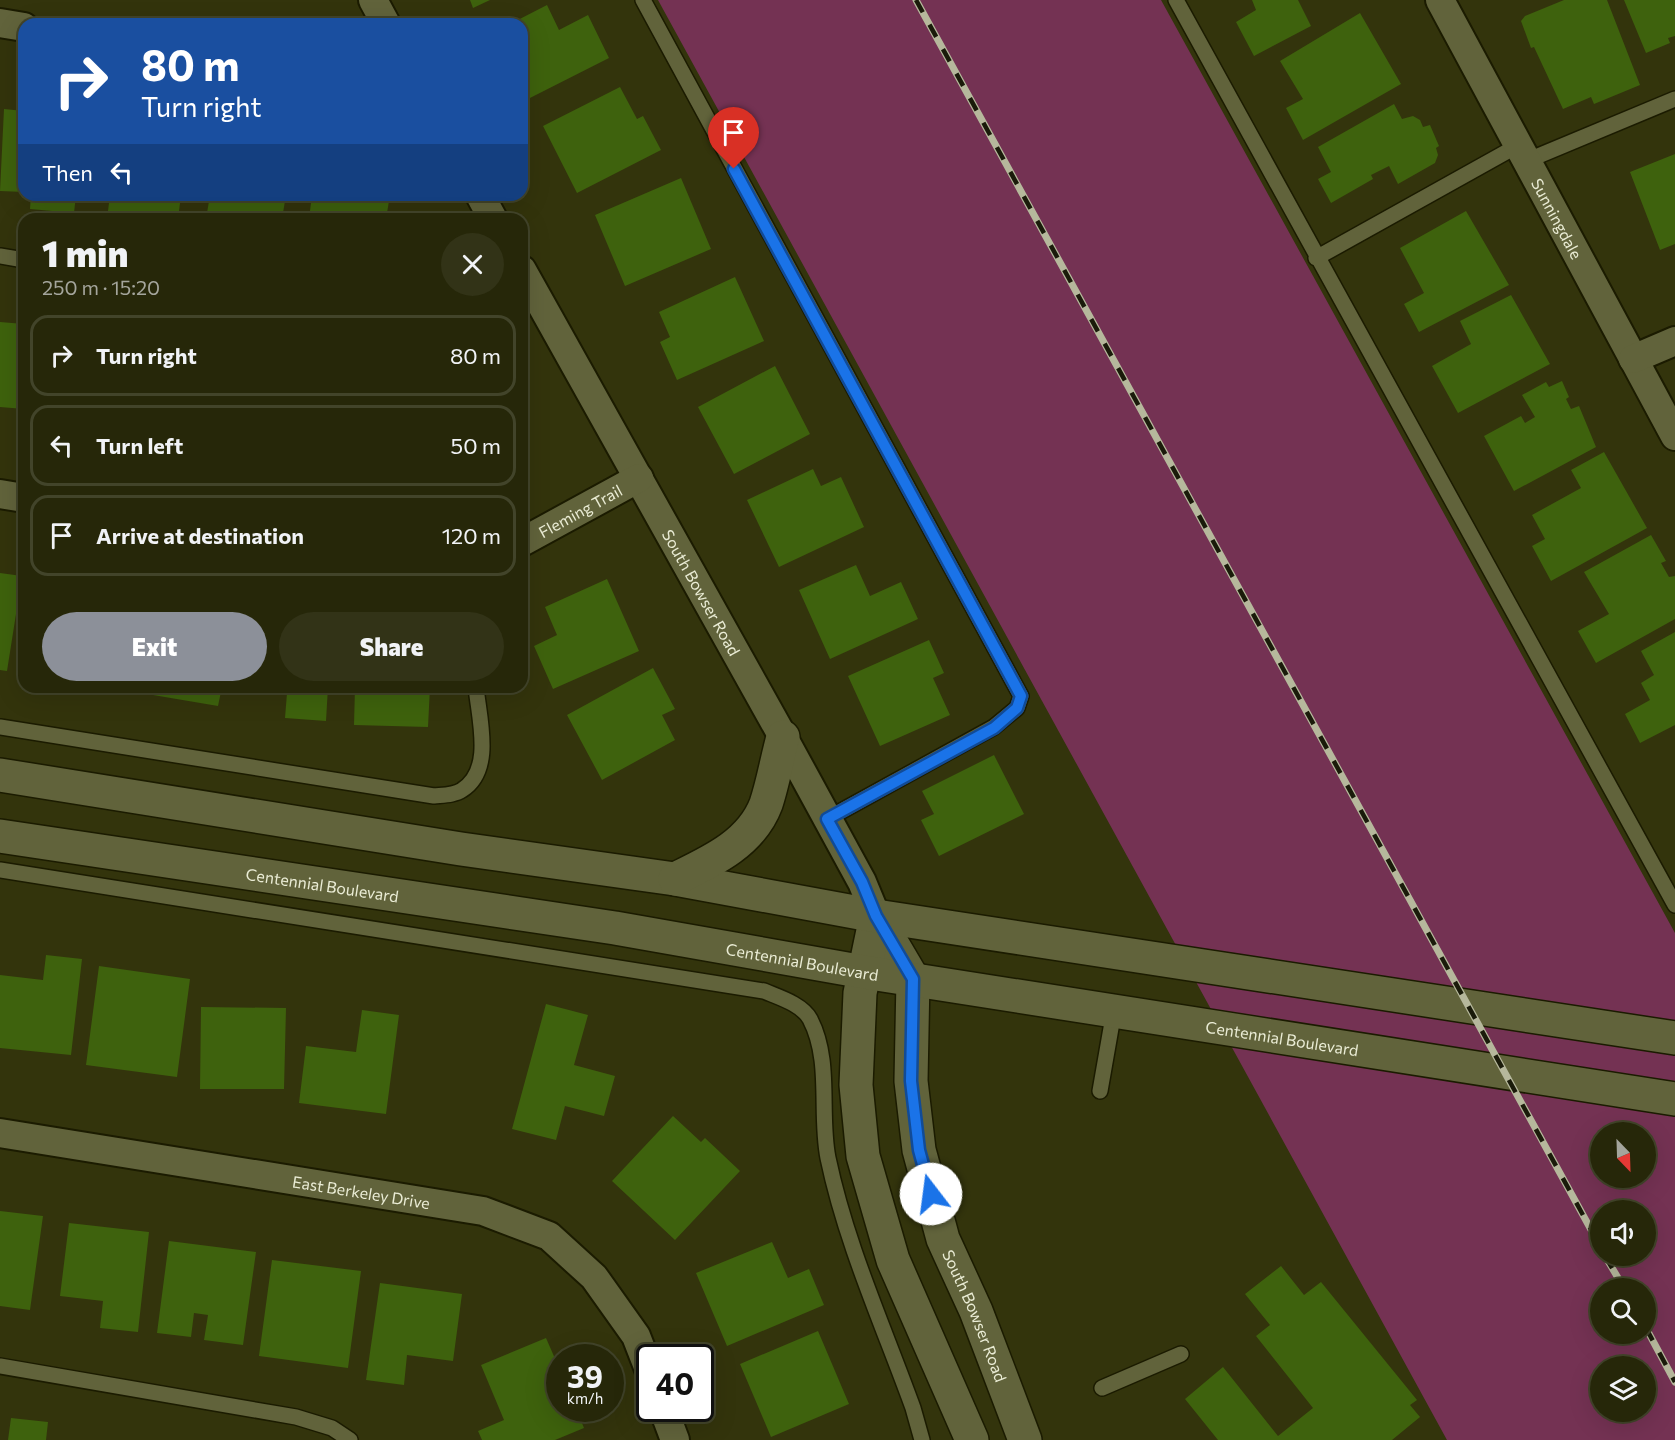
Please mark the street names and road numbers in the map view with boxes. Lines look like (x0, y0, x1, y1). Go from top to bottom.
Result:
street label: Sunningdale (1528, 175, 1587, 262)
street label: Fleming Trail (535, 480, 625, 541)
street label: South Bowser Road (659, 526, 745, 659)
street label: Centennial Boulevard (245, 863, 400, 905)
street label: Centennial Boulevard (725, 938, 880, 984)
street label: Centennial Boulevard (1204, 1016, 1360, 1059)
street label: East Berkeley Drive (291, 1171, 432, 1212)
street label: South Bowser Road (940, 1246, 1011, 1384)

